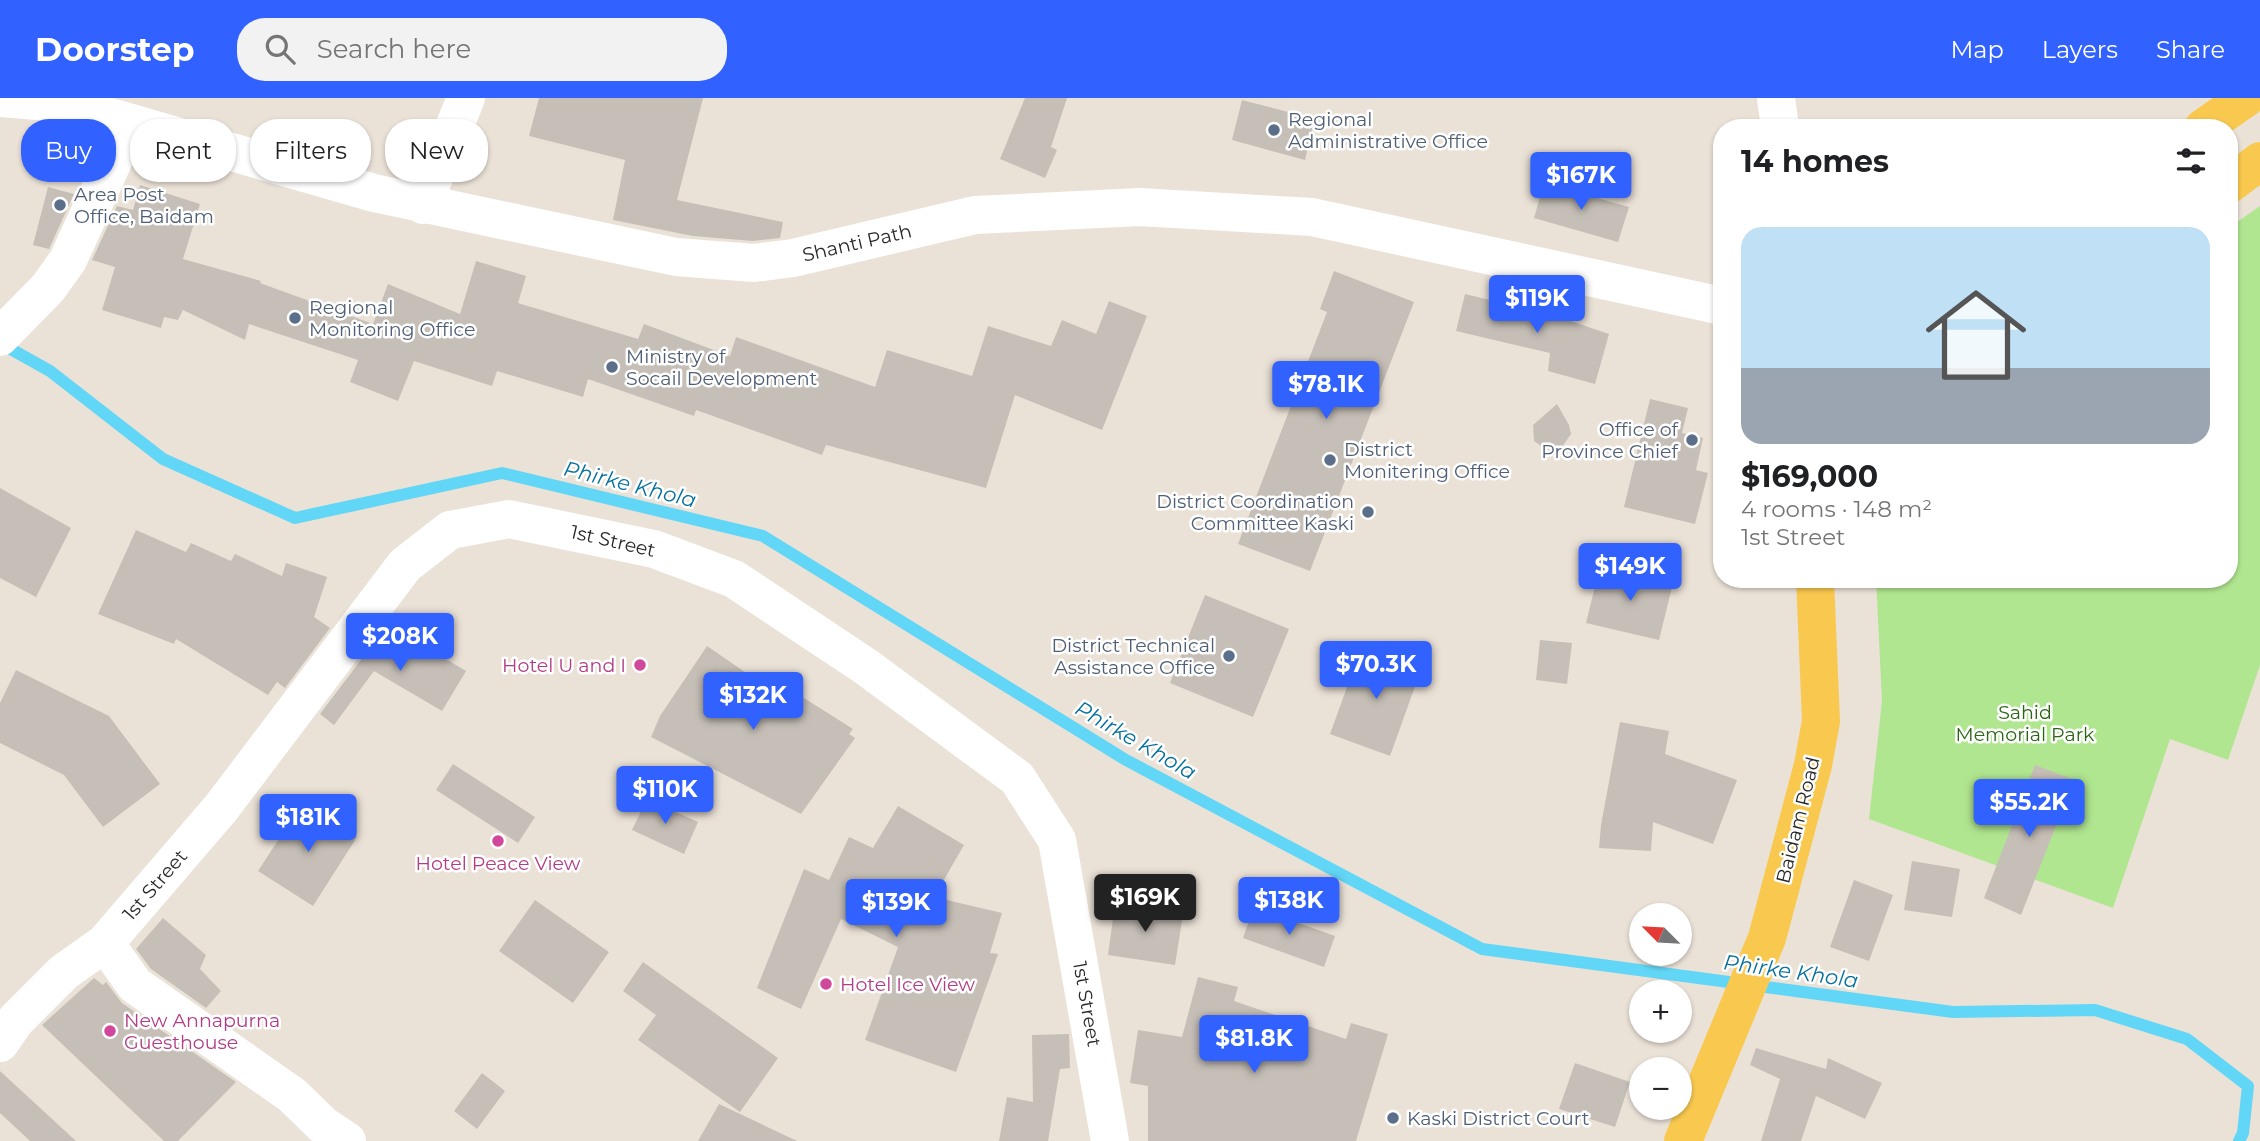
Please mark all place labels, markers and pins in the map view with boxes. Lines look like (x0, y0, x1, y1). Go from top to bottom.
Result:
place label: Regional Administrative Office (1288, 108, 1488, 153)
marker: Regional Administrative Office (1266, 122, 1282, 138)
pin: $167K (1532, 152, 1630, 212)
place label: Area Post Office, Baidam (74, 183, 214, 228)
marker: Area Post Office, Baidam (52, 197, 68, 213)
pin: $119K (1488, 275, 1586, 335)
place label: Regional Monitoring Office (309, 296, 476, 341)
marker: Regional Monitoring Office (287, 310, 303, 326)
place label: Ministry of Socail Development (626, 345, 818, 390)
marker: Ministry of Socail Development (604, 359, 620, 375)
pin: $78.1K (1269, 362, 1383, 421)
place label: Office of Province Chief (1541, 418, 1680, 463)
marker: Office of Province Chief (1684, 432, 1700, 448)
place label: District Monitering Office (1344, 438, 1510, 483)
marker: District Monitering Office (1322, 452, 1338, 468)
place label: District Coordination Committee Kaski (1156, 490, 1354, 535)
marker: District Coordination Committee Kaski (1360, 504, 1376, 520)
pin: $149K (1581, 544, 1679, 603)
pin: $208K (351, 614, 449, 673)
place label: District Technical Assistance Office (1051, 634, 1215, 679)
pin: $70.3K (1319, 642, 1433, 701)
marker: District Technical Assistance Office (1221, 648, 1237, 664)
place label: Hotel U and I (502, 654, 626, 677)
marker: Hotel U and I (632, 657, 648, 673)
pin: $132K (704, 672, 802, 732)
pin: $110K (616, 766, 714, 826)
pin: $55.2K (1972, 780, 2086, 839)
pin: $181K (259, 794, 357, 854)
marker: Hotel Peace View (490, 833, 506, 849)
place label: Hotel Peace View (415, 852, 581, 875)
pin: $169K (1096, 874, 1194, 934)
pin: $138K (1240, 878, 1338, 937)
pin: $139K (847, 880, 945, 939)
place label: Hotel Ice View (840, 973, 975, 996)
marker: Hotel Ice View (818, 976, 834, 992)
place label: New Annapurna Guesthouse (124, 1009, 280, 1054)
pin: $81.8K (1197, 1016, 1311, 1075)
marker: New Annapurna Guesthouse (102, 1023, 118, 1039)
place label: Kaski District Court (1407, 1107, 1590, 1130)
marker: Kaski District Court (1385, 1110, 1401, 1126)

